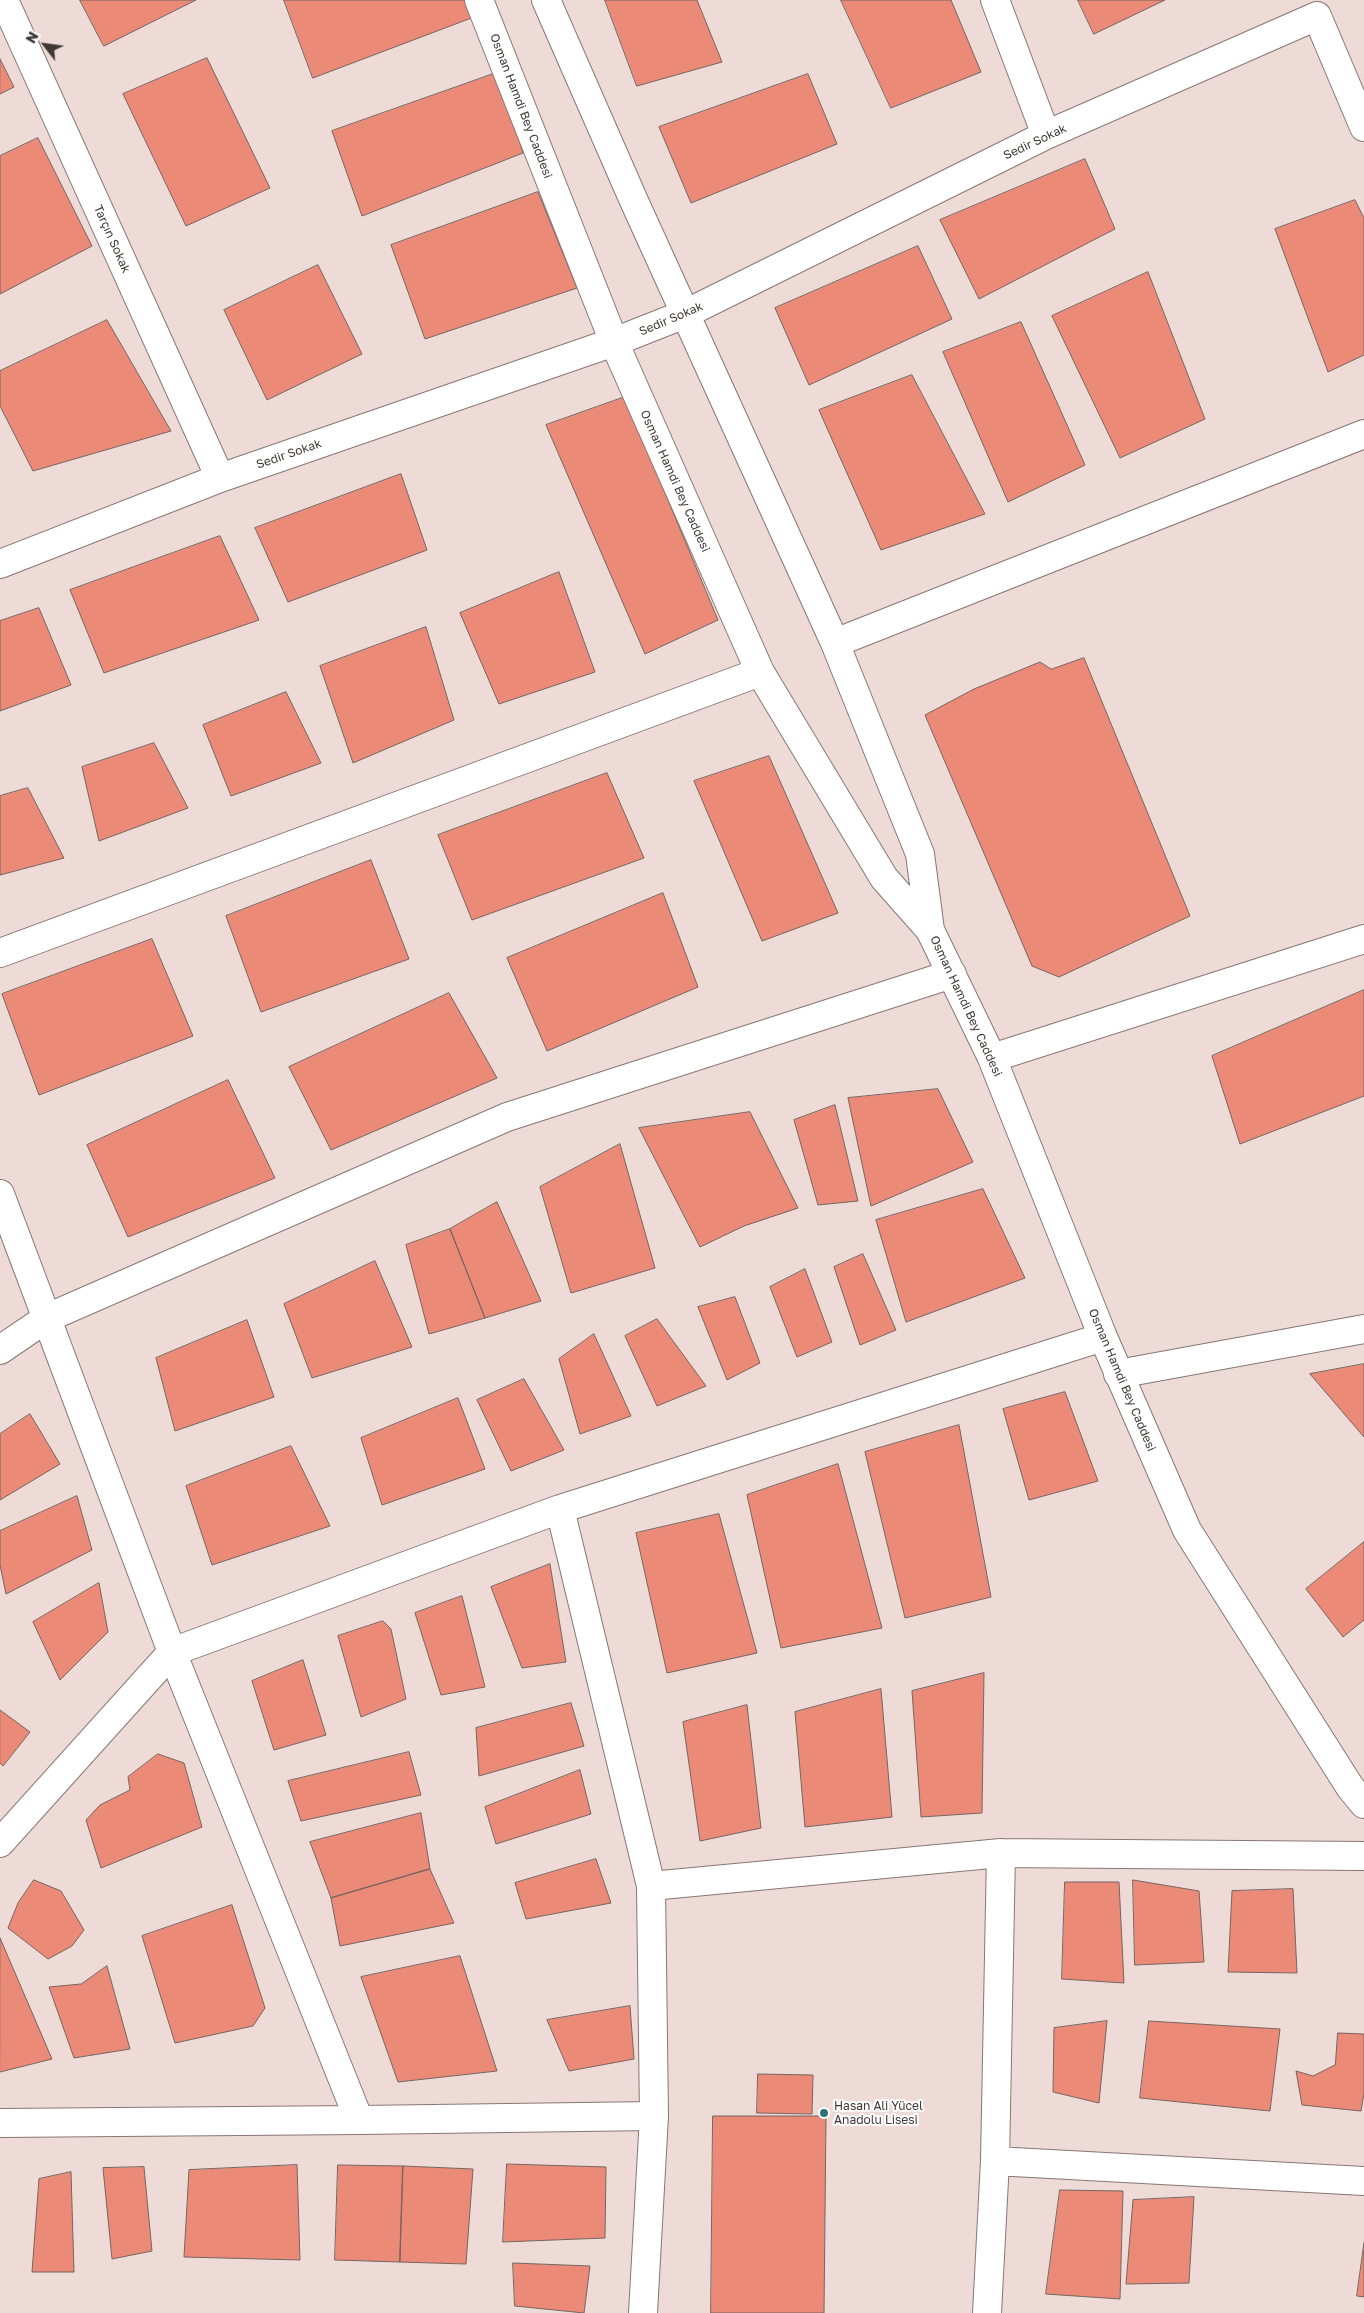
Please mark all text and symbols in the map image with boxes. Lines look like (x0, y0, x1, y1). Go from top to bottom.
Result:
north arrow (20, 20, 70, 70)
text: N (22, 28, 42, 46)
street label: Osman Hamdi Bey Caddesi (487, 32, 555, 180)
street label: Sedir Sokak (1001, 121, 1069, 163)
street label: Tarçın Sokak (91, 203, 133, 275)
street label: Sedir Sokak (637, 299, 705, 339)
street label: Osman Hamdi Bey Caddesi (637, 408, 713, 554)
street label: Sedir Sokak (255, 436, 323, 472)
street label: Osman Hamdi Bey Caddesi (927, 933, 1005, 1079)
street label: Osman Hamdi Bey Caddesi (1085, 1306, 1159, 1454)
place label: Hasan Ali Yücel Anadolu Lisesi (834, 2099, 923, 2127)
marker: Hasan Ali Yücel Anadolu Lisesi (818, 2107, 830, 2119)

